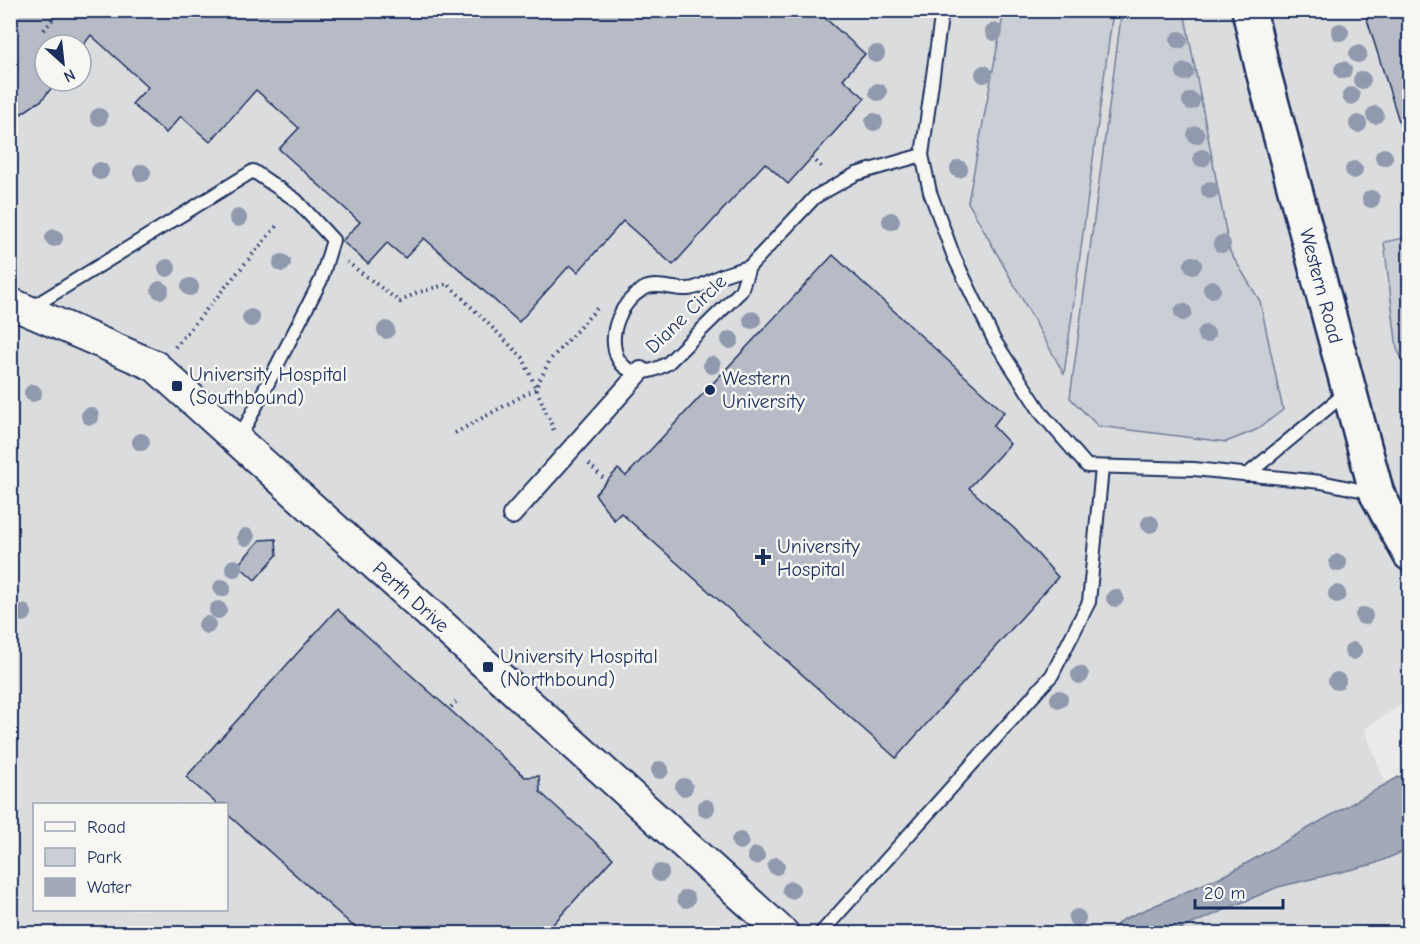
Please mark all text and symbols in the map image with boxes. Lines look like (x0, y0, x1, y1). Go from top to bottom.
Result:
north arrow (33, 33, 93, 93)
text: N (61, 65, 78, 86)
street label: Western Road (1295, 226, 1347, 346)
street label: Diane Circle (641, 270, 731, 358)
place label: University Hospital (Southbound) (189, 363, 347, 409)
place label: Western University (722, 367, 805, 413)
marker: University Hospital (Southbound) (170, 379, 184, 393)
marker: Western University (703, 383, 717, 397)
place label: University Hospital (777, 535, 860, 581)
marker: University Hospital (754, 548, 772, 566)
street label: Perth Drive (368, 557, 454, 637)
place label: University Hospital (Northbound) (500, 645, 658, 691)
marker: University Hospital (Northbound) (481, 660, 495, 674)
legend (33, 803, 228, 911)
text: Road (87, 817, 126, 838)
text: Park (87, 847, 122, 868)
scale bar (1195, 872, 1284, 910)
text: Water (87, 877, 132, 898)
text: 20 m (1204, 883, 1245, 904)

